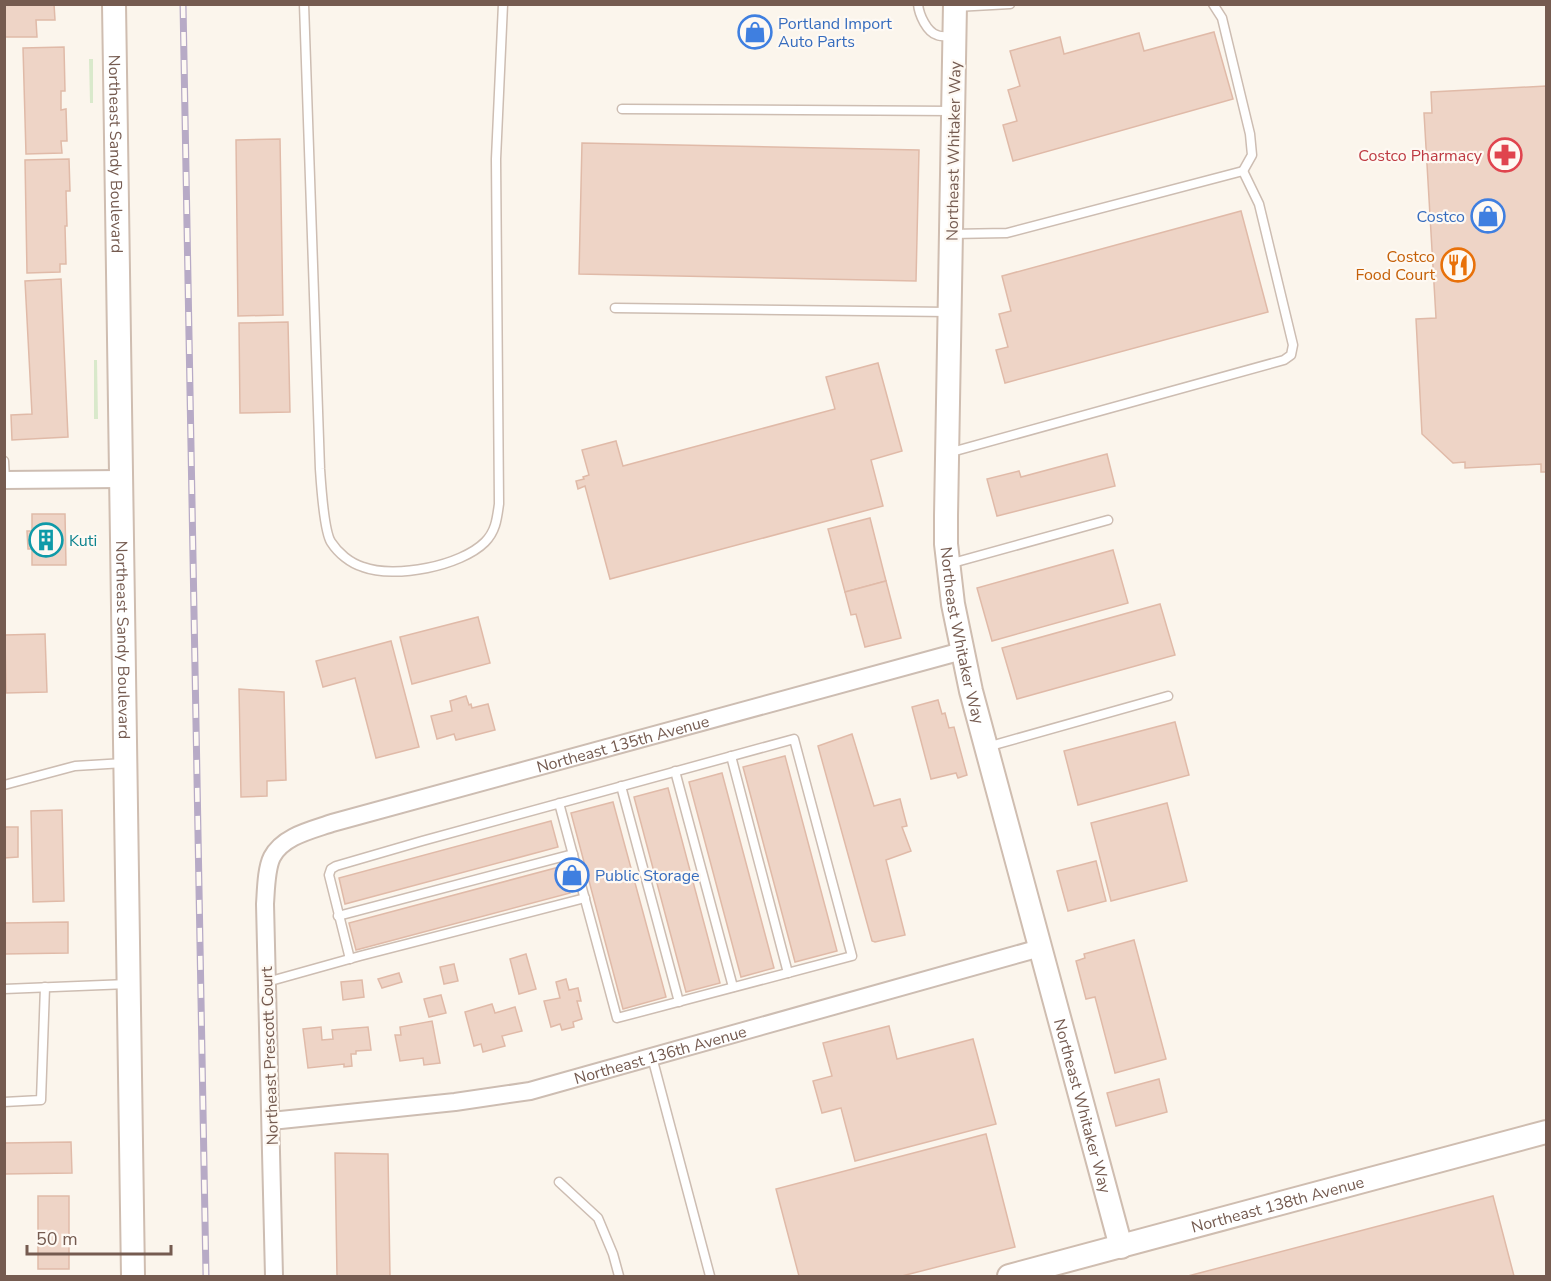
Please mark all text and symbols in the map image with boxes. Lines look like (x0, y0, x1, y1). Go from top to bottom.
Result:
place label: Portland Import Auto Parts (778, 13, 892, 53)
shop icon: Portland Import Auto Parts (737, 14, 773, 50)
street label: Northeast Sandy Boulevard (103, 55, 128, 253)
street label: Northeast Whitaker Way (941, 60, 967, 241)
pharmacy icon: Costco Pharmacy (1487, 137, 1523, 173)
place label: Costco Pharmacy (1358, 145, 1483, 167)
shop icon: Costco (1470, 198, 1506, 234)
place label: Costco (1417, 206, 1465, 228)
place label: Costco Food Court (1355, 246, 1435, 286)
restaurant icon: Costco Food Court (1440, 247, 1476, 283)
building icon: Kuti (28, 522, 64, 558)
place label: Kuti (69, 530, 97, 552)
street label: Northeast Sandy Boulevard (110, 541, 135, 739)
street label: Northeast Whitaker Way (934, 546, 990, 727)
street label: Northeast 135th Avenue (534, 711, 712, 779)
shop icon: Public Storage (554, 857, 590, 893)
place label: Public Storage (595, 865, 700, 887)
street label: Northeast Prescott Court (256, 966, 284, 1146)
street label: Northeast Whitaker Way (1048, 1016, 1116, 1197)
street label: Northeast 136th Avenue (572, 1021, 749, 1090)
street label: Northeast 138th Avenue (1189, 1171, 1367, 1239)
scale bar (27, 1218, 171, 1256)
text: 50 m (36, 1227, 78, 1251)

